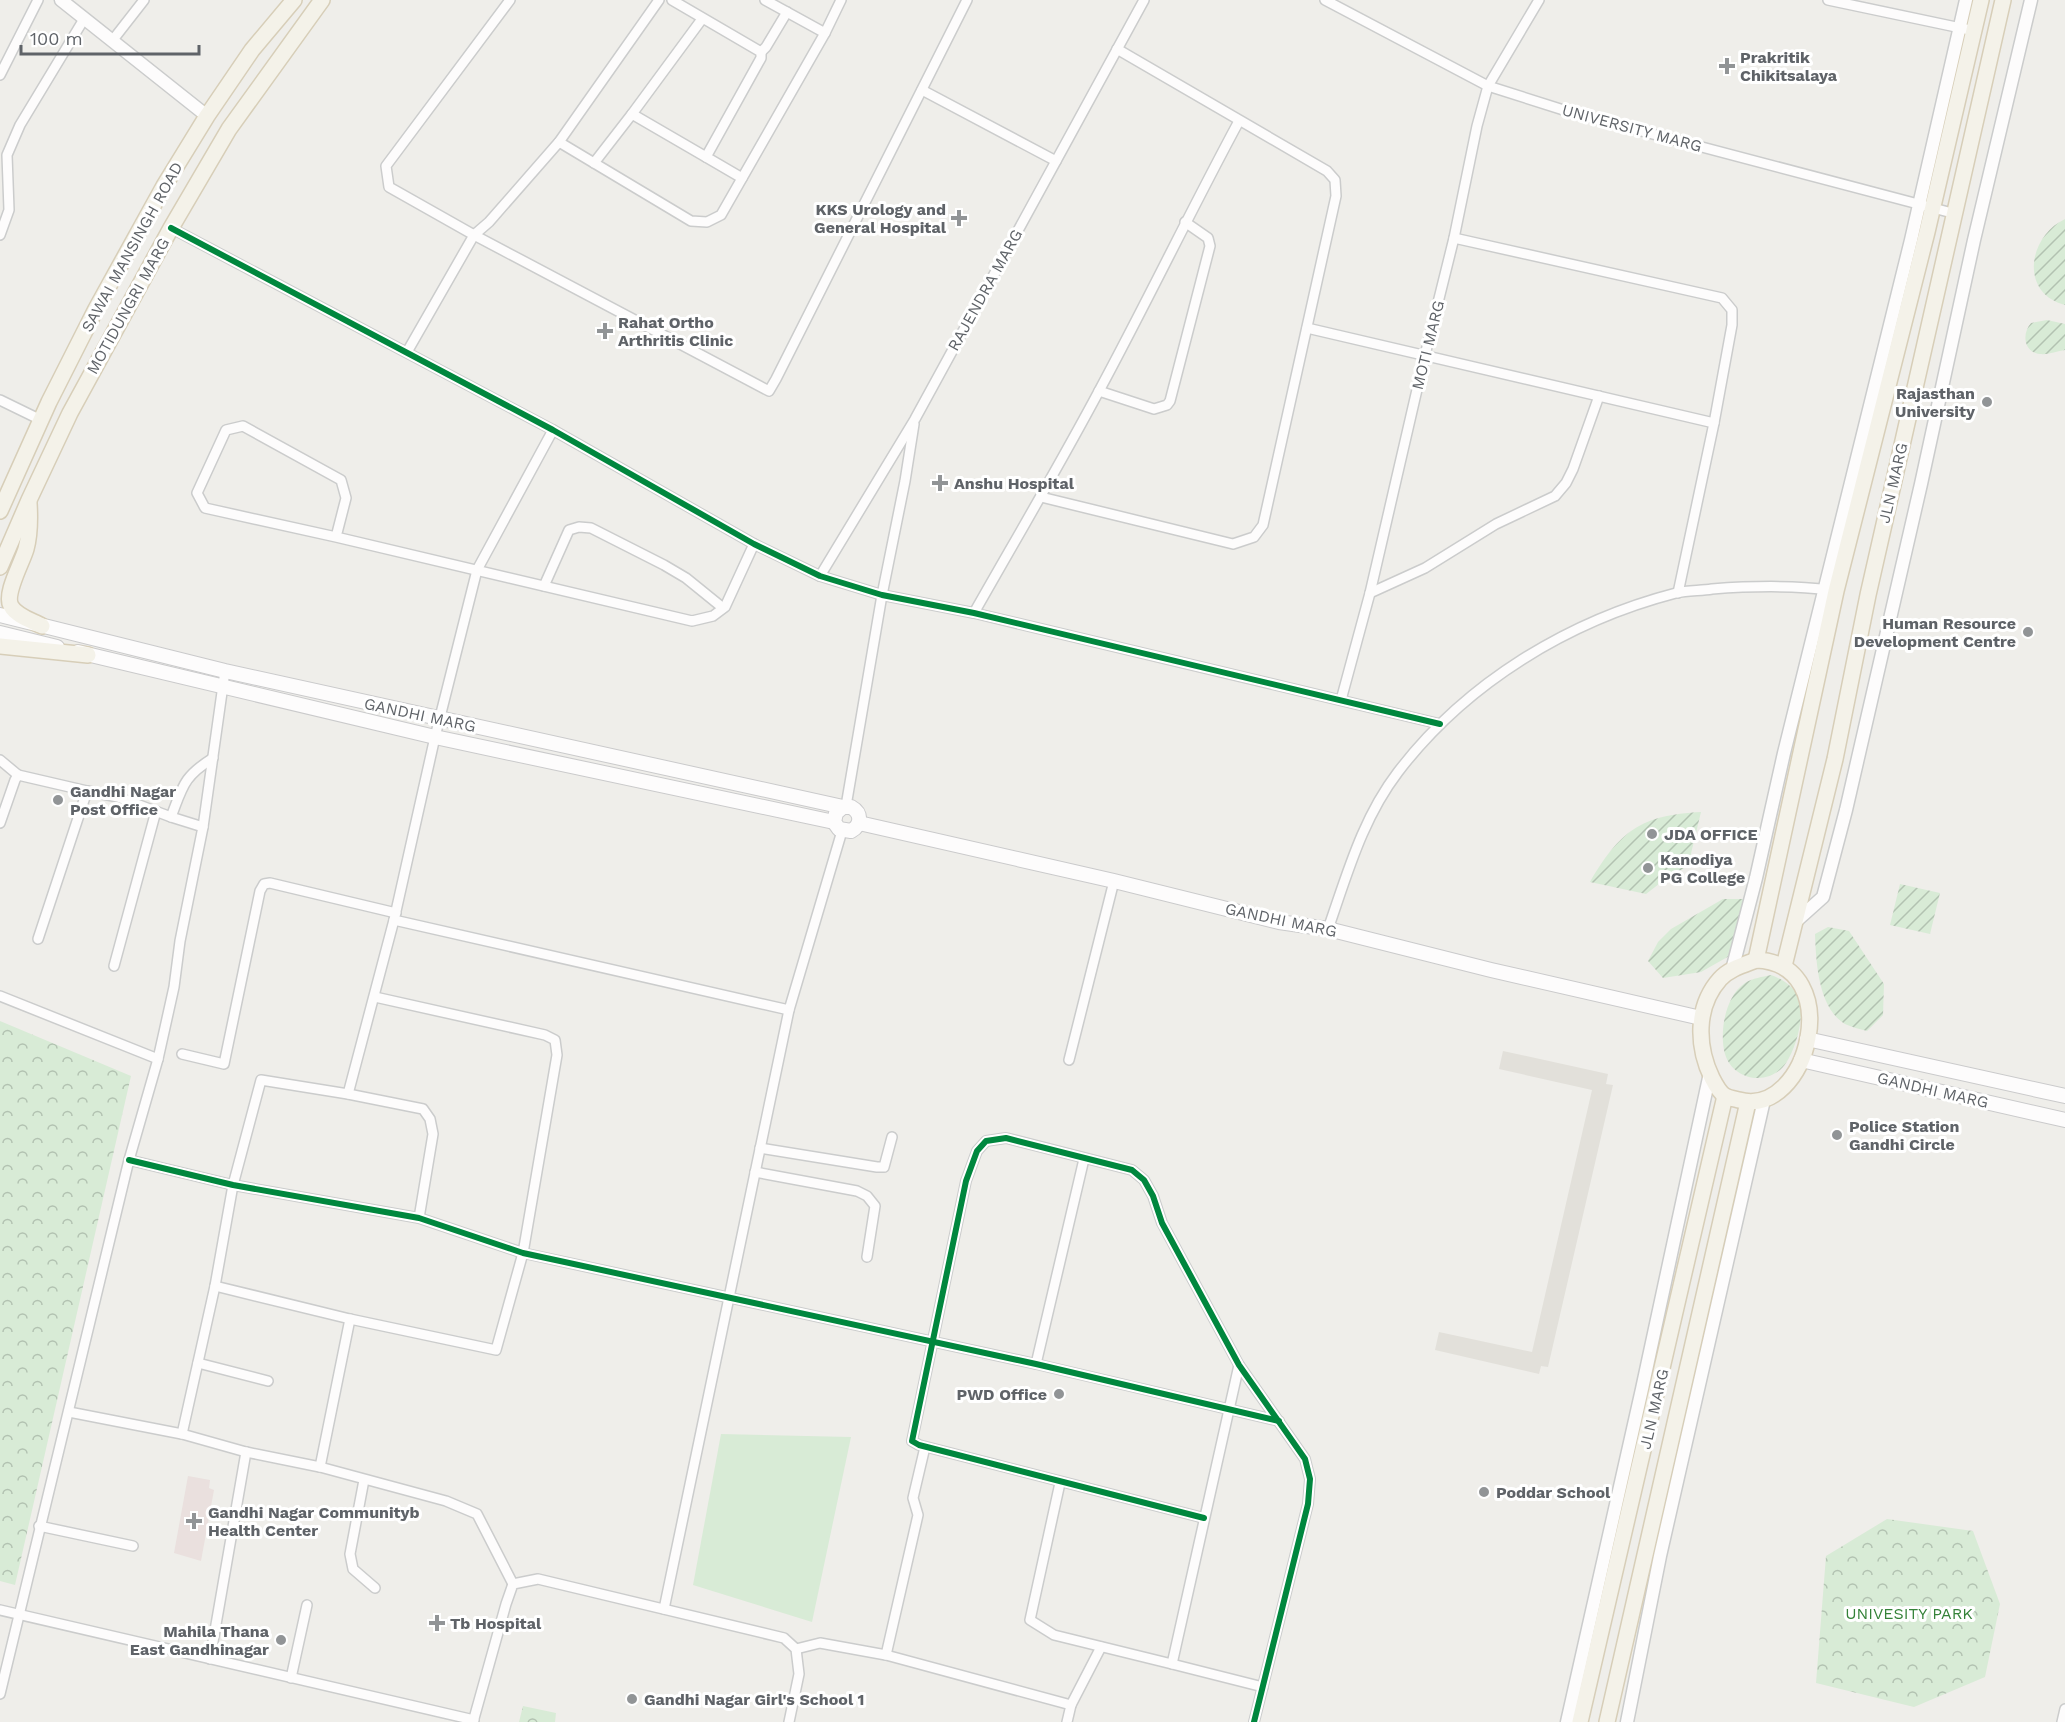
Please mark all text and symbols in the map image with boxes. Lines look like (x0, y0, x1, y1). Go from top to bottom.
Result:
scale bar (21, 18, 200, 56)
text: 100 m (30, 28, 83, 49)
place label: Prakritik Chikitsalaya (1740, 48, 1838, 85)
marker: Prakritik Chikitsalaya (1718, 57, 1736, 75)
street label: UNIVERSITY MARG (1560, 100, 1704, 156)
street label: SAWAI MANSINGH ROAD (77, 159, 187, 335)
place label: KKS Urology and General Hospital (814, 200, 947, 237)
marker: KKS Urology and General Hospital (950, 209, 968, 227)
street label: RAJENDRA MARG (944, 226, 1026, 354)
street label: MOTIDUNGRI MARG (83, 234, 173, 378)
street label: MOTI MARG (1408, 298, 1448, 392)
place label: Rahat Ortho Arthritis Clinic (618, 313, 733, 350)
marker: Rahat Ortho Arthritis Clinic (596, 322, 614, 340)
place label: Rajasthan University (1895, 384, 1976, 421)
marker: Rajasthan University (1980, 395, 1994, 409)
street label: JLN MARG (1874, 441, 1912, 525)
marker: Anshu Hospital (931, 474, 949, 492)
place label: Anshu Hospital (954, 474, 1075, 493)
place label: Human Resource Development Centre (1854, 614, 2016, 651)
marker: Human Resource Development Centre (2021, 625, 2035, 639)
street label: GANDHI MARG (362, 694, 478, 736)
place label: Gandhi Nagar Post Office (70, 782, 176, 819)
marker: Gandhi Nagar Post Office (51, 793, 65, 807)
place label: JDA OFFICE (1664, 825, 1758, 844)
marker: JDA OFFICE (1645, 827, 1659, 841)
place label: Kanodiya PG College (1660, 850, 1745, 887)
marker: Kanodiya PG College (1641, 861, 1655, 875)
street label: GANDHI MARG (1223, 899, 1339, 941)
street label: GANDHI MARG (1875, 1068, 1991, 1112)
place label: Police Station Gandhi Circle (1849, 1117, 1959, 1154)
marker: Police Station Gandhi Circle (1830, 1128, 1844, 1142)
street label: JLN MARG (1635, 1367, 1673, 1451)
place label: PWD Office (956, 1385, 1047, 1404)
marker: PWD Office (1052, 1387, 1066, 1401)
place label: Poddar School (1496, 1483, 1611, 1502)
marker: Poddar School (1477, 1485, 1491, 1499)
place label: Gandhi Nagar Communityb Health Center (208, 1503, 420, 1540)
marker: Gandhi Nagar Communityb Health Center (185, 1512, 203, 1530)
park label: UNIVESITY PARK (1845, 1604, 1973, 1623)
marker: Tb Hospital (428, 1614, 446, 1632)
place label: Tb Hospital (450, 1614, 542, 1633)
place label: Mahila Thana East Gandhinagar (130, 1622, 270, 1659)
marker: Mahila Thana East Gandhinagar (274, 1633, 288, 1647)
place label: Gandhi Nagar Girl's School 1 (644, 1690, 864, 1709)
marker: Gandhi Nagar Girl's School 1 (625, 1692, 639, 1706)

